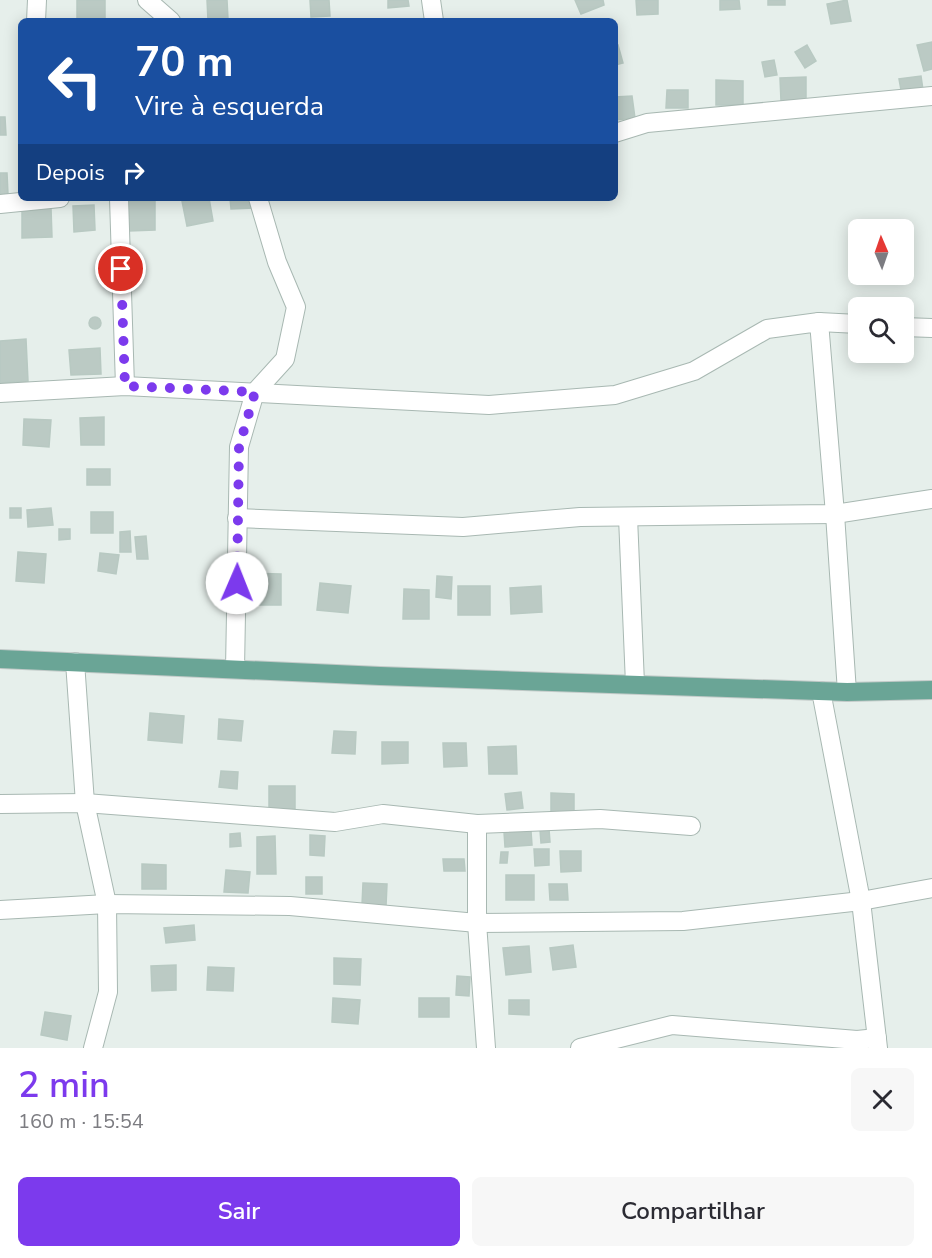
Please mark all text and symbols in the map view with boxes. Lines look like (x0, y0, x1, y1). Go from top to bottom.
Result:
text: 70 m (135, 34, 234, 91)
icon: left (36, 42, 114, 120)
text: Vire à esquerda (135, 88, 324, 125)
icon: right (117, 156, 150, 189)
text: Depois (36, 158, 105, 188)
north arrow (848, 219, 914, 285)
map controls (848, 219, 914, 363)
pin (95, 243, 146, 294)
icon: arrive (104, 252, 137, 285)
button: search (848, 297, 914, 363)
position arrow (205, 551, 269, 615)
text: 2 min (18, 1061, 110, 1110)
button: close (851, 1068, 914, 1131)
text: 160 m · 15:54 (18, 1108, 144, 1135)
button: Sair (18, 1177, 460, 1246)
button: Compartilhar (472, 1177, 914, 1246)

